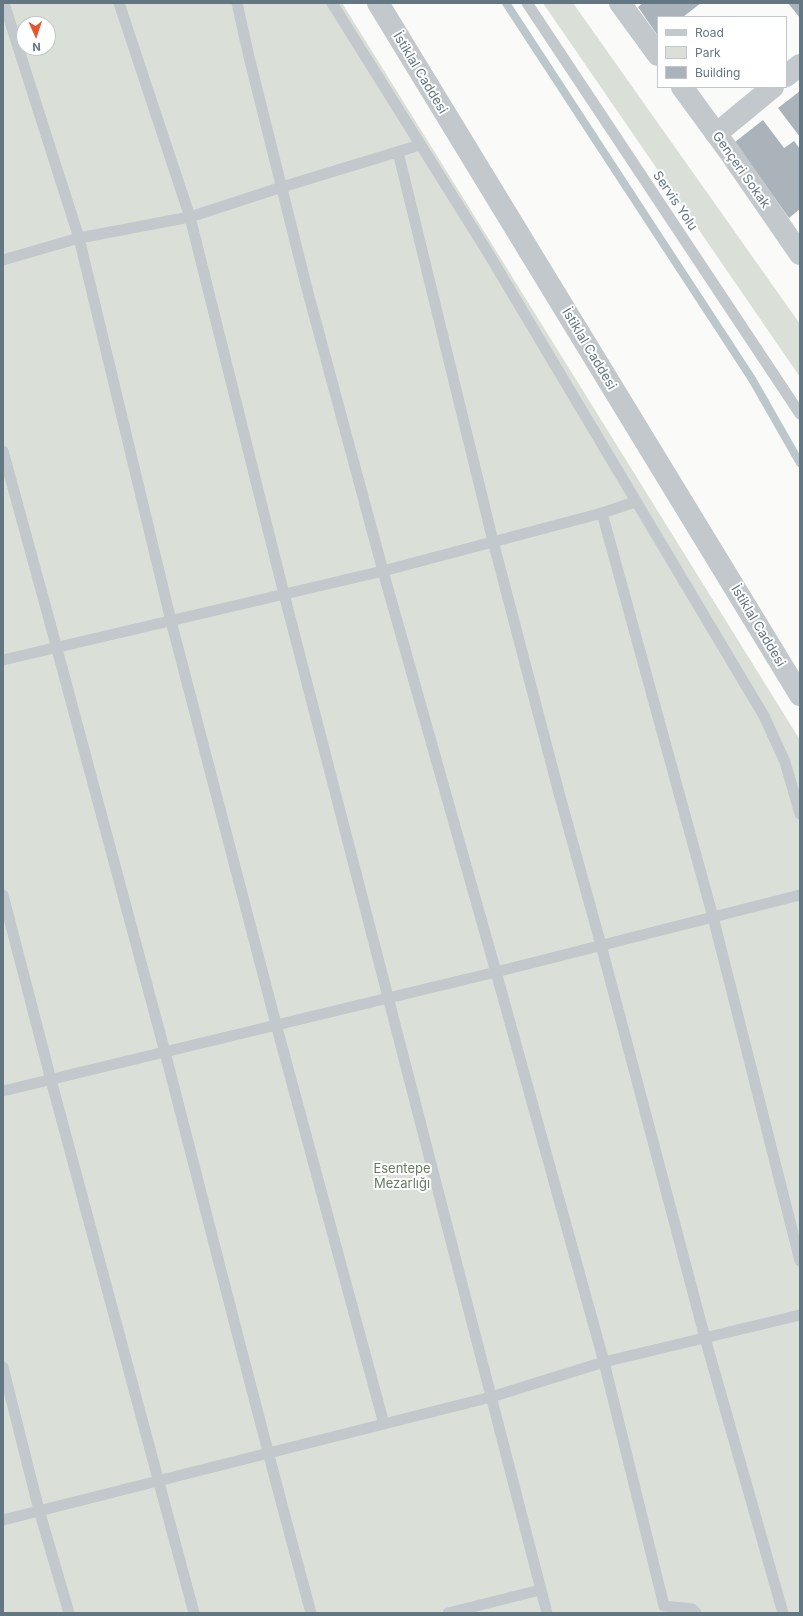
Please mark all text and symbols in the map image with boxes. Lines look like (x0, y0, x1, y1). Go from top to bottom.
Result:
north arrow (16, 16, 56, 56)
legend (657, 16, 787, 88)
text: Road (695, 25, 724, 40)
street label: İstiklal Caddesi (390, 29, 450, 117)
text: N (32, 40, 41, 54)
text: Park (695, 45, 721, 60)
text: Building (695, 65, 740, 80)
street label: Gençeri Sokak (709, 129, 773, 211)
street label: Servis Yolu (649, 168, 701, 234)
street label: İstiklal Caddesi (559, 305, 619, 393)
street label: İstiklal Caddesi (728, 582, 788, 670)
park label: Esentepe Mezarlığı (373, 1161, 431, 1192)

